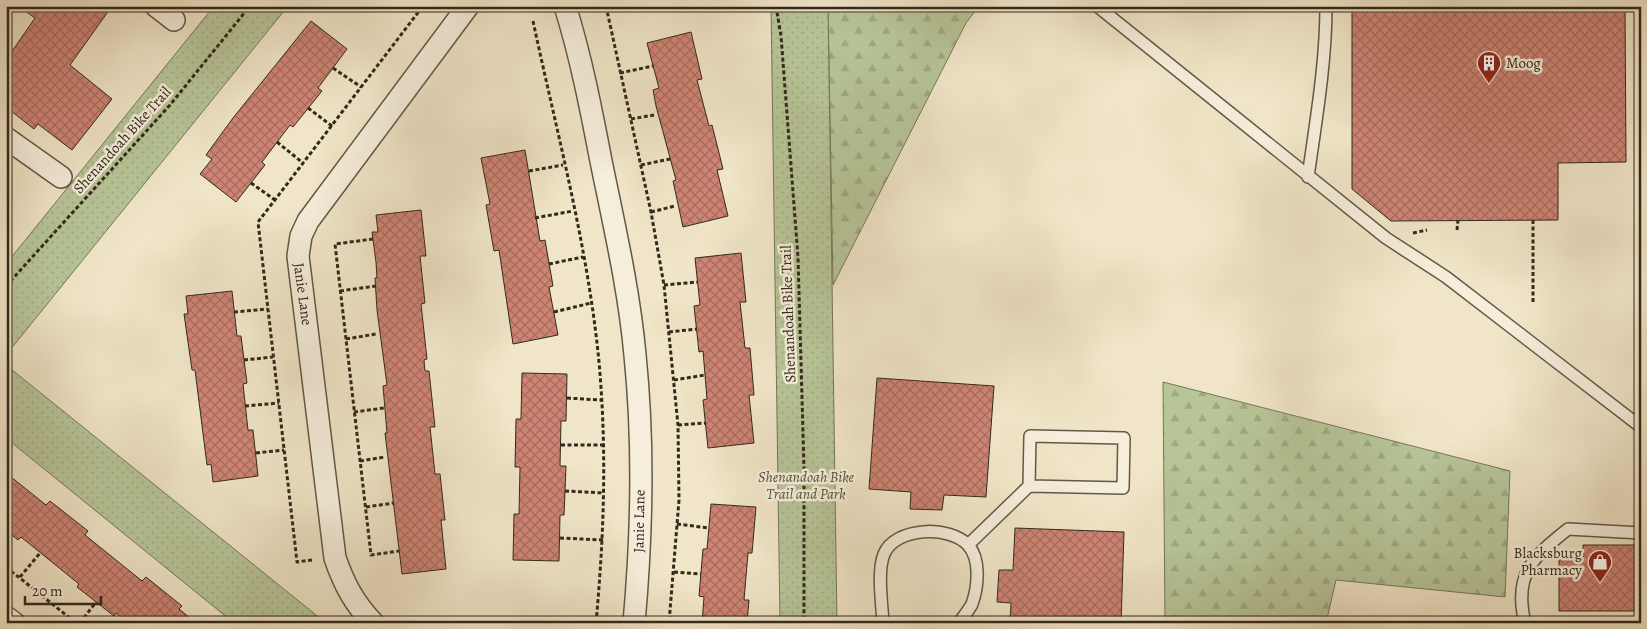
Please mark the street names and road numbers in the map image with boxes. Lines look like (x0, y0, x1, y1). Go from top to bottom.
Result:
street label: Shenandoah Bike Trail (69, 82, 176, 198)
street label: Shenandoah Bike Trail (776, 245, 800, 383)
street label: Janie Lane (289, 261, 317, 327)
street label: Janie Lane (628, 489, 650, 553)

